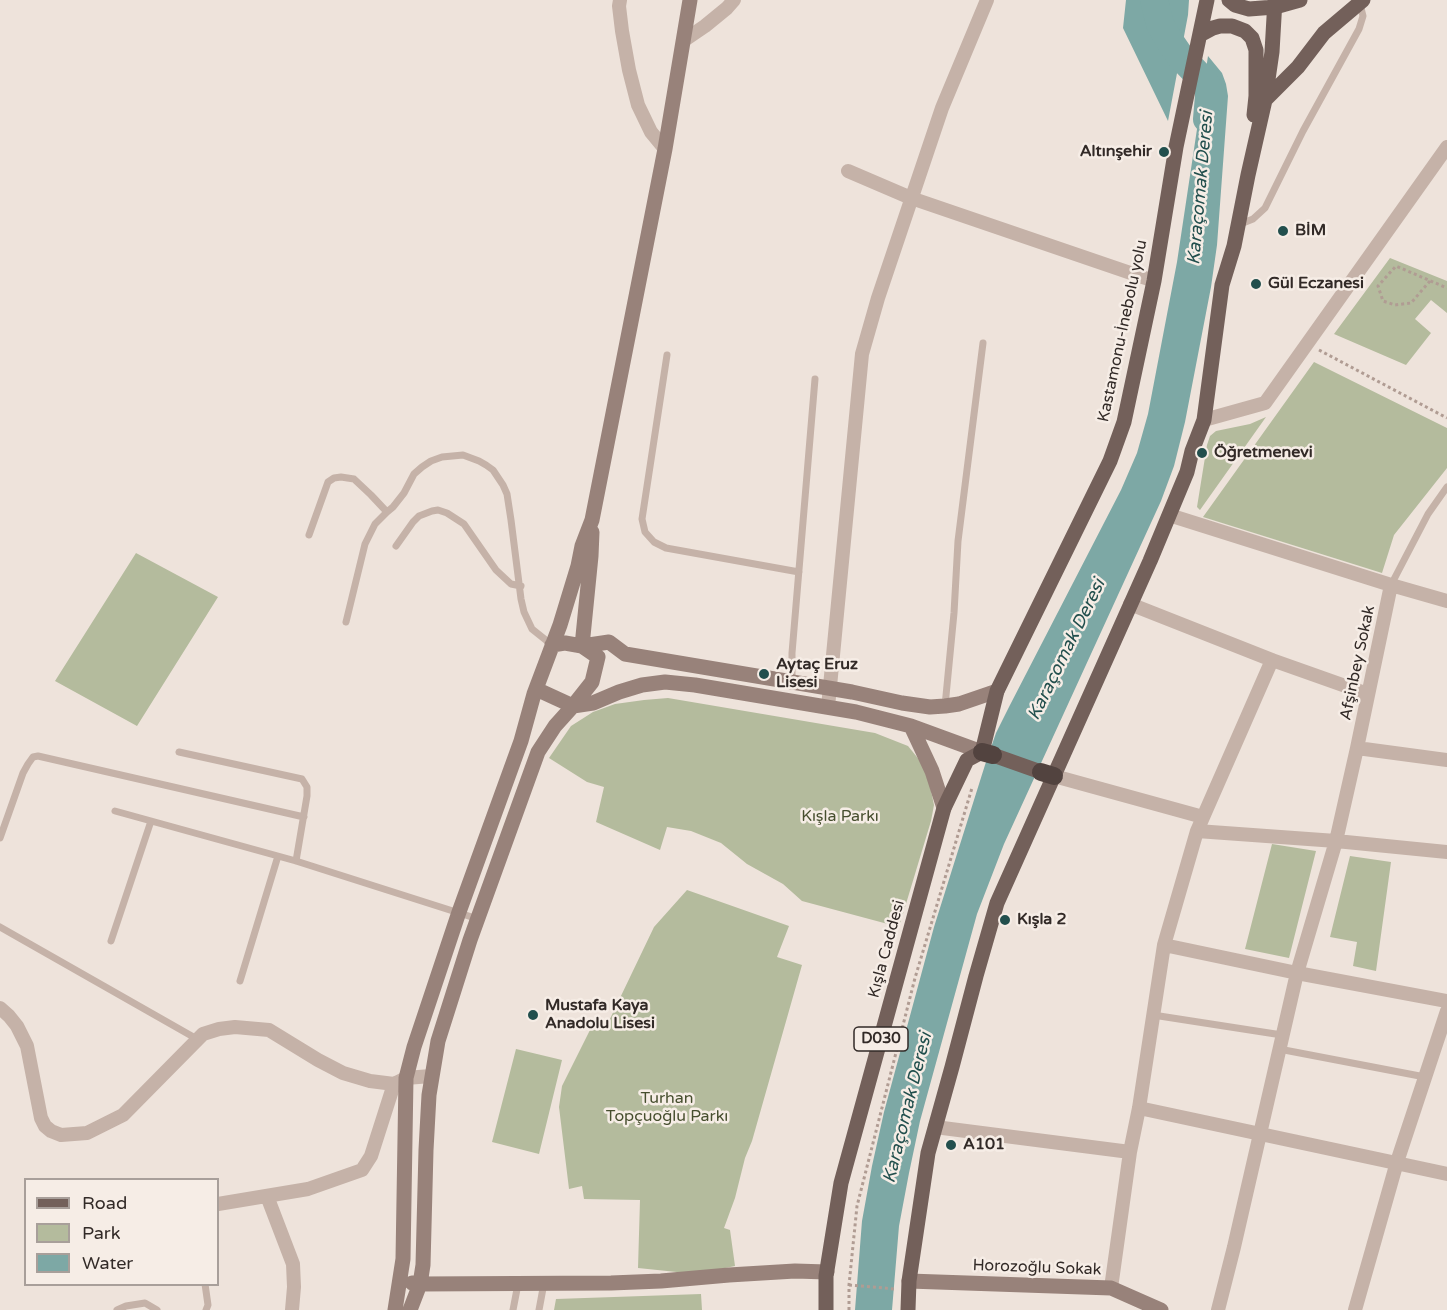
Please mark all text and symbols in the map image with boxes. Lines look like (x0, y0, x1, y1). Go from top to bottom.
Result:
water label: Karaçomak Deresi (1184, 110, 1218, 266)
place label: Altınşehir (1080, 142, 1152, 162)
marker: Altınşehir (1157, 145, 1171, 159)
place label: BİM (1295, 221, 1326, 241)
marker: BİM (1276, 224, 1290, 238)
street label: Kastamonu-İnebolu yolu (1094, 238, 1152, 424)
place label: Gül Eczanesi (1268, 274, 1364, 294)
marker: Gül Eczanesi (1249, 277, 1263, 291)
place label: Öğretmenevi (1214, 443, 1313, 463)
marker: Öğretmenevi (1195, 446, 1209, 460)
water label: Karaçomak Deresi (1024, 576, 1110, 724)
street label: Afşinbey Sokak (1336, 604, 1380, 722)
place label: Aytaç Eruz Lisesi (776, 655, 858, 693)
marker: Aytaç Eruz Lisesi (757, 667, 771, 681)
park label: Kışla Parkı (801, 807, 879, 827)
street label: Kışla Caddesi (865, 898, 909, 1000)
place label: Kışla 2 (1017, 910, 1067, 930)
marker: Kışla 2 (998, 913, 1012, 927)
place label: Mustafa Kaya Anadolu Lisesi (545, 996, 655, 1034)
marker: Mustafa Kaya Anadolu Lisesi (526, 1008, 540, 1022)
road number: D030 (854, 1027, 908, 1051)
water label: Karaçomak Deresi (879, 1031, 937, 1185)
park label: Turhan Topçuoğlu Parkı (606, 1089, 728, 1127)
place label: A101 (963, 1135, 1005, 1155)
marker: A101 (944, 1138, 958, 1152)
legend (24, 1178, 219, 1286)
text: Road (82, 1192, 127, 1214)
text: Park (82, 1222, 120, 1244)
text: Water (82, 1252, 133, 1274)
street label: Horozoğlu Sokak (972, 1256, 1102, 1280)

